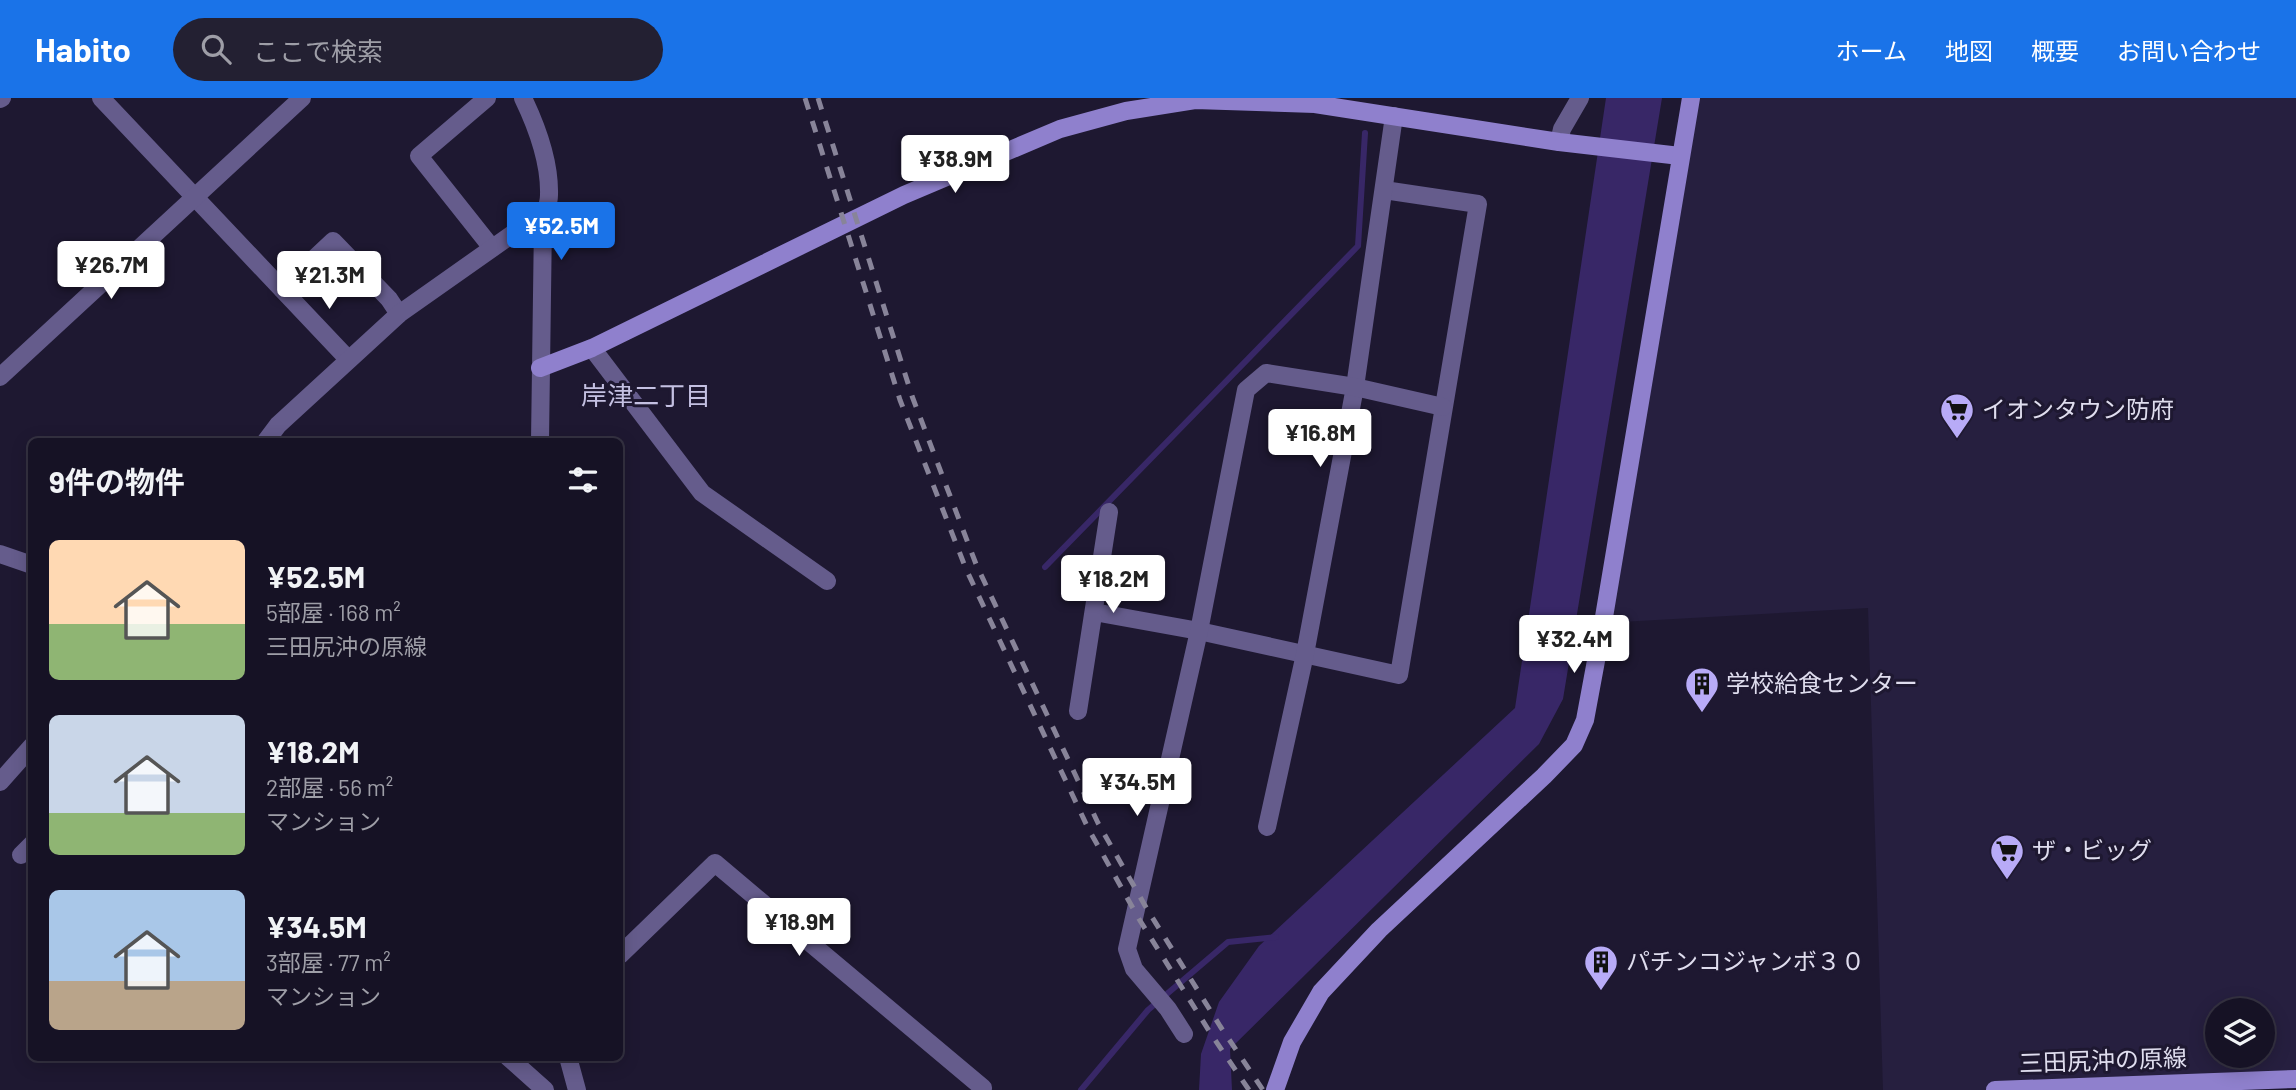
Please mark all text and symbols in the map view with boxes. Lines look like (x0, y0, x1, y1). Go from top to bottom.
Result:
search box (173, 18, 663, 81)
text: Habito (35, 29, 131, 69)
icon: search (197, 30, 235, 68)
text: ここで検索 (253, 35, 383, 66)
text: ホーム (1836, 36, 1907, 65)
text: 地図 (1945, 36, 1993, 65)
text: 概要 (2031, 36, 2079, 65)
text: お問い合わせ (2117, 36, 2261, 65)
pin: ¥38.9M (898, 136, 1012, 195)
text: ¥38.9M (917, 144, 993, 172)
pin: ¥52.5M (504, 202, 618, 262)
text: ¥52.5M (523, 211, 599, 239)
pin: ¥26.7M (54, 242, 168, 301)
text: ¥26.7M (73, 250, 149, 278)
pin: ¥21.3M (272, 252, 386, 311)
text: ¥21.3M (293, 260, 365, 288)
district label: 岸津二丁目 (581, 379, 711, 410)
supermarket icon: イオンタウン防府 (1938, 391, 1976, 440)
place label: イオンタウン防府 (1982, 394, 2174, 423)
pin: ¥16.8M (1263, 410, 1377, 469)
text: ¥16.8M (1284, 418, 1356, 446)
icon: filters (564, 461, 602, 499)
text: 9件の物件 (49, 463, 185, 499)
pin: ¥18.2M (1056, 556, 1170, 615)
text: ¥52.5M (266, 558, 365, 594)
text: ¥18.2M (1077, 564, 1149, 592)
icon: home (105, 568, 189, 652)
text: 5部屋 · 168 m² (266, 598, 401, 626)
pin: ¥32.4M (1517, 616, 1631, 675)
text: ¥32.4M (1535, 624, 1613, 652)
text: 三田尻沖の原線 (266, 632, 427, 660)
building icon: 学校給食センター (1683, 665, 1721, 714)
place label: 学校給食センター (1726, 668, 1918, 697)
text: ¥18.2M (266, 733, 360, 769)
icon: home (105, 743, 189, 827)
pin: ¥34.5M (1080, 758, 1194, 818)
text: ¥34.5M (1098, 767, 1176, 795)
text: 2部屋 · 56 m² (266, 773, 393, 801)
text: マンション (266, 807, 381, 835)
supermarket icon: ザ・ビッグ (1988, 832, 2026, 881)
place label: ザ・ビッグ (2032, 835, 2152, 864)
pin: ¥18.9M (742, 898, 856, 958)
text: ¥18.9M (763, 907, 835, 935)
text: ¥34.5M (266, 908, 367, 944)
icon: home (105, 918, 189, 1002)
building icon: パチンコジャンボ３０ (1582, 943, 1620, 992)
place label: パチンコジャンボ３０ (1626, 946, 1865, 975)
text: 3部屋 · 77 m² (266, 948, 391, 976)
text: マンション (266, 982, 381, 1010)
map controls (2205, 998, 2275, 1068)
button: layers (2205, 998, 2275, 1068)
street label: 三田尻沖の原線 (2018, 1042, 2187, 1077)

